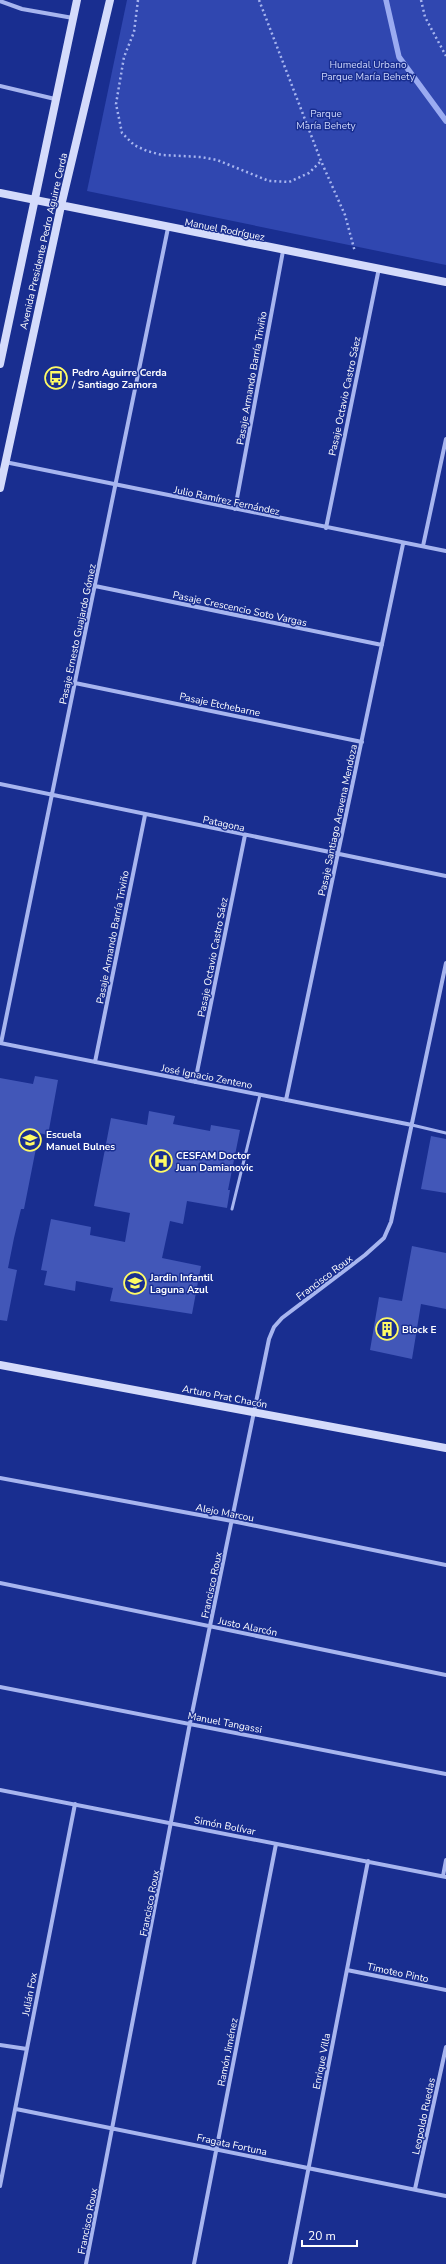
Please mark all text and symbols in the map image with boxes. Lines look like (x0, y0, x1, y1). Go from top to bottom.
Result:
park label: Humedal Urbano Parque María Behety (321, 58, 416, 84)
park label: Parque María Behety (296, 107, 357, 133)
street label: Avenida Presidente Pedro Aguirre Cerda (17, 152, 71, 331)
street label: Manuel Rodríguez (184, 215, 266, 245)
street label: Pasaje Armando Barría Triviño (233, 310, 271, 446)
street label: Pasaje Octavio Castro Sáez (325, 335, 365, 457)
bus stop icon: Pedro Aguirre Cerda / Santiago Zamora (43, 365, 69, 391)
place label: Pedro Aguirre Cerda / Santiago Zamora (71, 366, 167, 392)
street label: Julio Ramírez Fernández (172, 483, 281, 519)
street label: Pasaje Ernesto Guajardo Gómez (56, 562, 100, 706)
street label: Pasaje Crescencio Soto Vargas (171, 588, 308, 630)
street label: Pasaje Etchebarne (178, 690, 262, 720)
street label: Pasaje Santiago Aravena Mendoza (315, 743, 361, 897)
street label: Patagona (202, 813, 246, 835)
street label: Pasaje Armando Barría Triviño (93, 869, 133, 1005)
street label: Pasaje Octavio Castro Sáez (195, 896, 232, 1018)
street label: José Ignacio Zenteno (159, 1061, 254, 1093)
school or university icon: Escuela Manuel Bulnes (17, 1127, 43, 1153)
place label: Escuela Manuel Bulnes (46, 1128, 115, 1154)
hospital icon: CESFAM Doctor Juan Damianovic (148, 1148, 174, 1174)
place label: CESFAM Doctor Juan Damianovic (175, 1149, 254, 1175)
street label: Francisco Roux (294, 1252, 356, 1304)
school or university icon: Jardin Infantil Laguna Azul (122, 1270, 148, 1296)
place label: Jardin Infantil Laguna Azul (149, 1271, 214, 1297)
building icon: Block E (374, 1316, 400, 1342)
place label: Block E (402, 1323, 437, 1337)
street label: Arturo Prat Chacón (181, 1382, 269, 1412)
street label: Alejo Marcou (194, 1500, 255, 1525)
street label: Francisco Roux (198, 1550, 226, 1620)
street label: Justo Alarcón (216, 1614, 279, 1640)
street label: Manuel Tangassi (187, 1709, 263, 1737)
street label: Simón Bolívar (193, 1813, 257, 1839)
street label: Francisco Roux (137, 1868, 163, 1938)
street label: Timoteo Pinto (366, 1960, 430, 1986)
street label: Julián Fox (19, 1971, 41, 2018)
street label: Ramón Jiménez (214, 2016, 242, 2088)
street label: Enrique Villa (310, 2032, 334, 2091)
street label: Leopoldo Ruedas (409, 2076, 439, 2156)
street label: Fragata Fortuna (195, 2131, 268, 2159)
street label: Francisco Roux (75, 2186, 101, 2256)
scale bar (302, 2222, 357, 2248)
text: 20 m (308, 2228, 336, 2244)

